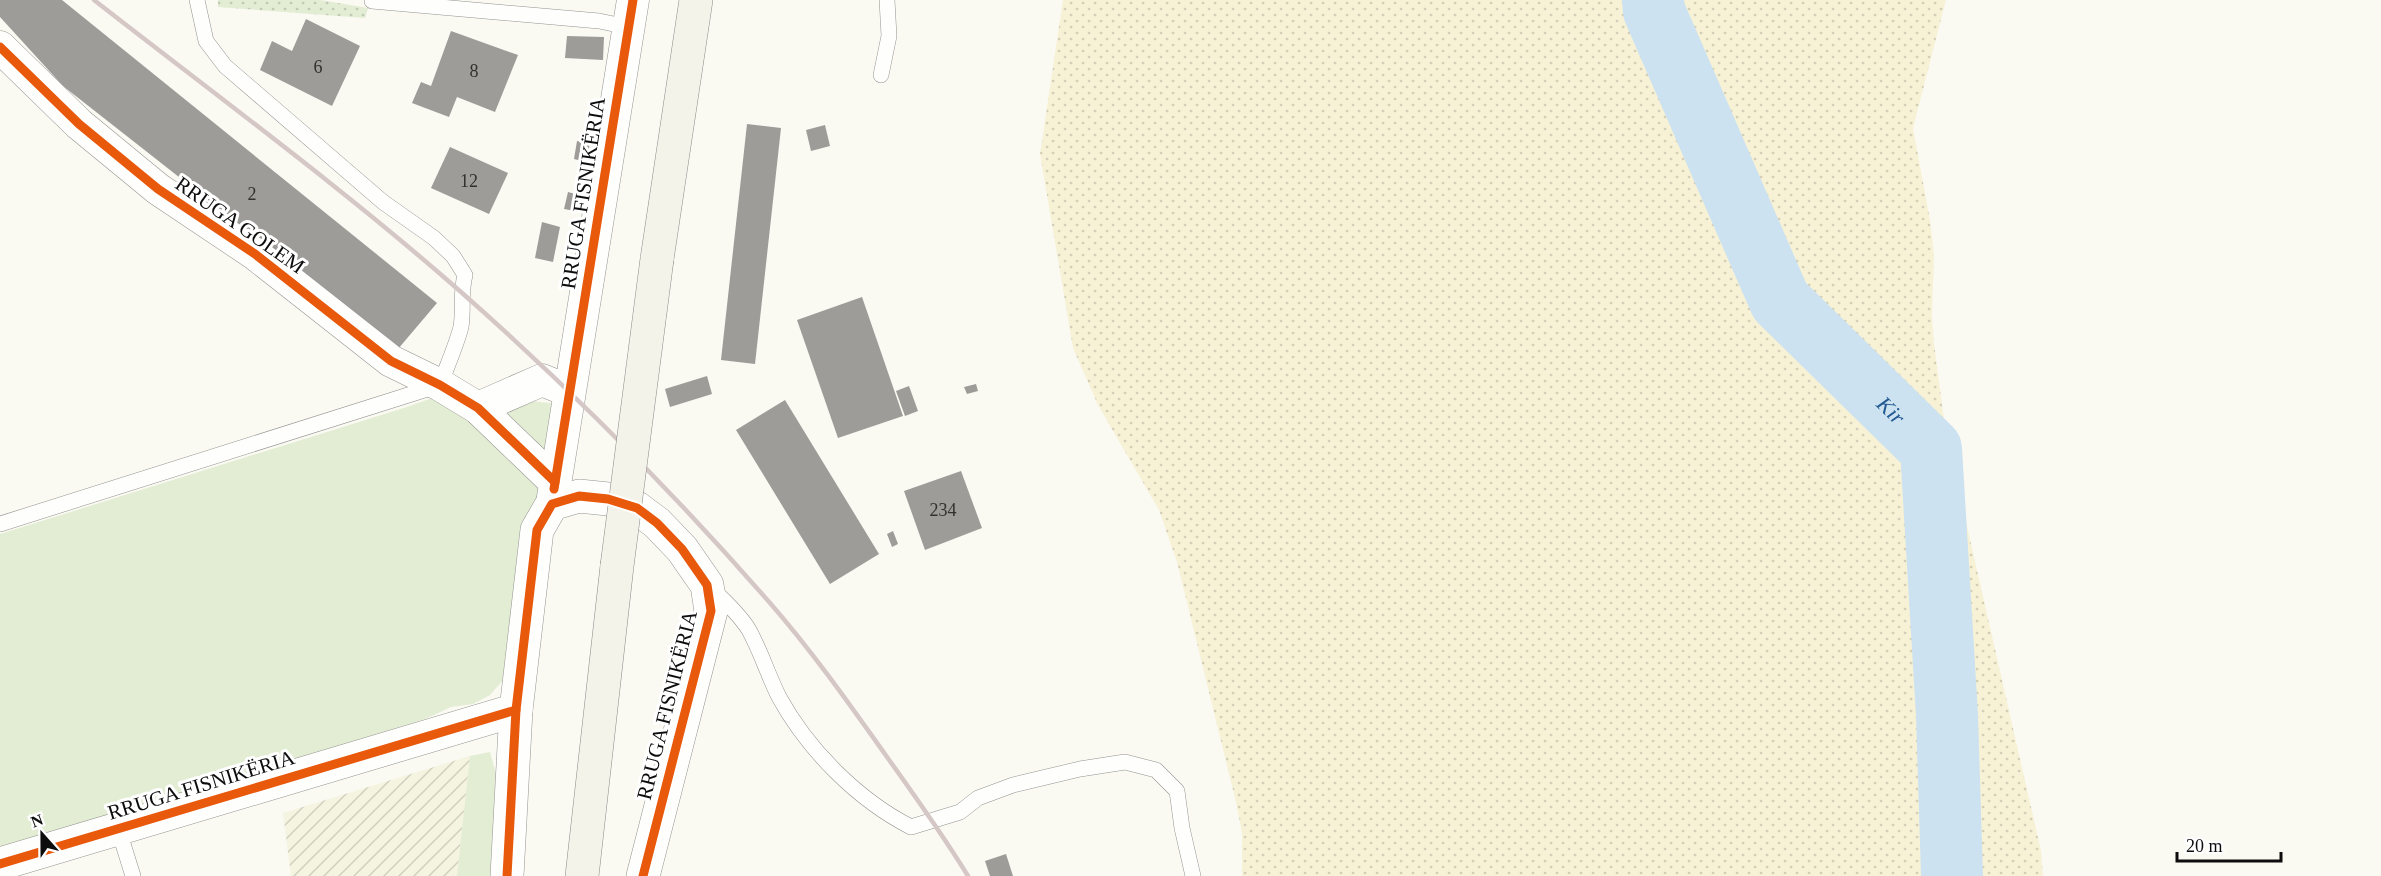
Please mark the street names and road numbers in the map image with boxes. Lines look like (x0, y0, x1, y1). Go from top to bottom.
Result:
street label: RRUGA FISNIKËRIA (556, 94, 610, 291)
street label: RRUGA GOLEM (171, 172, 310, 279)
street label: RRUGA FISNIKËRIA (632, 607, 702, 802)
street label: RRUGA FISNIKËRIA (105, 745, 298, 825)

